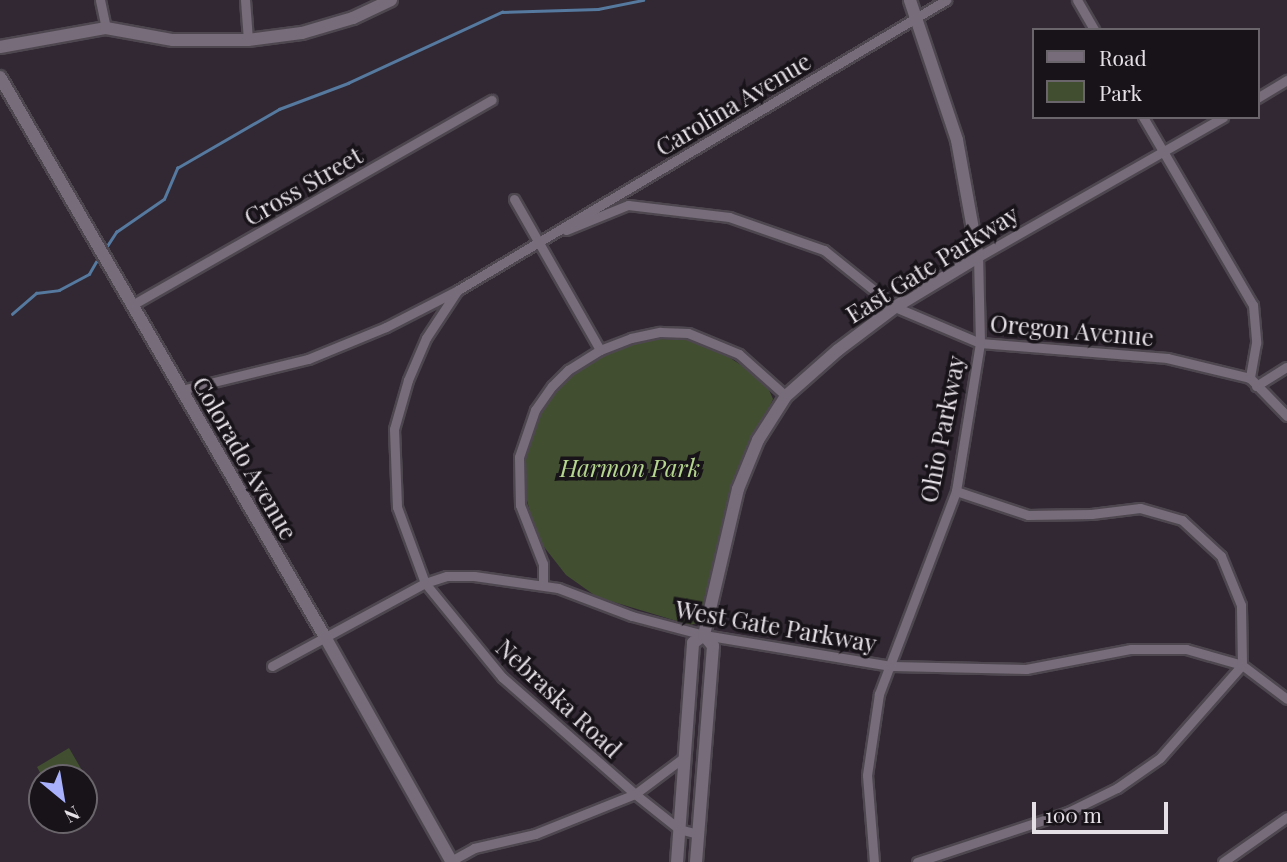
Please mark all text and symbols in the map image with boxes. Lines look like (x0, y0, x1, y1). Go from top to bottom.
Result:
legend (1032, 28, 1259, 119)
text: Road (1099, 43, 1147, 71)
street label: Carolina Avenue (650, 46, 816, 162)
text: Park (1099, 78, 1142, 106)
street label: Cross Street (239, 141, 367, 231)
street label: East Gate Parkway (840, 199, 1024, 329)
street label: Oregon Avenue (988, 308, 1156, 352)
street label: Ohio Parkway (914, 353, 970, 505)
street label: Colorado Avenue (187, 371, 303, 545)
park label: Harmon Park (560, 454, 700, 482)
street label: West Gate Parkway (673, 594, 879, 658)
street label: Nebraska Road (490, 633, 628, 763)
north arrow (28, 764, 98, 834)
scale bar (1035, 788, 1172, 832)
text: 100 m (1045, 800, 1102, 828)
text: N (60, 801, 85, 830)

